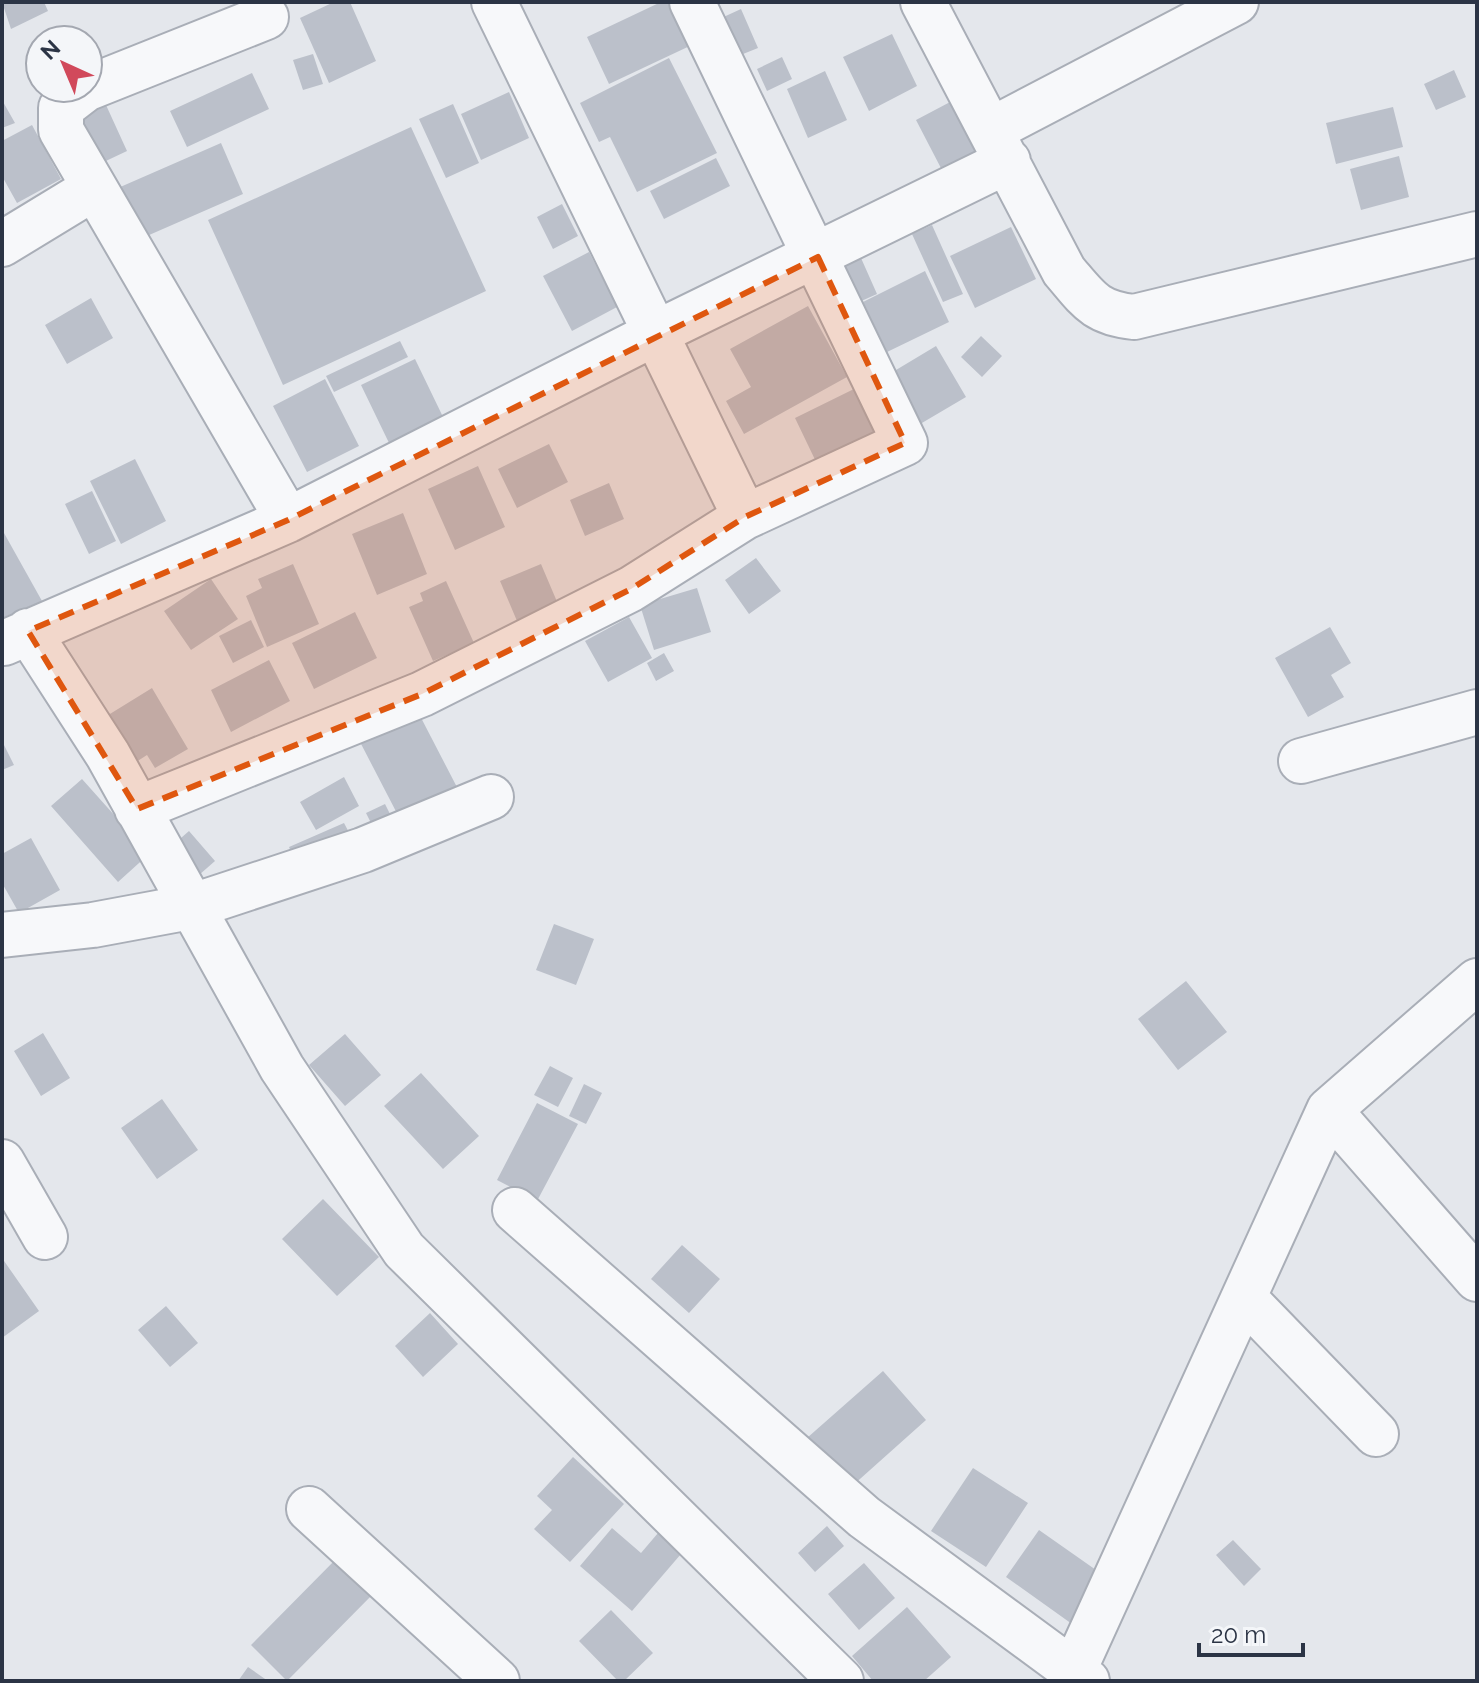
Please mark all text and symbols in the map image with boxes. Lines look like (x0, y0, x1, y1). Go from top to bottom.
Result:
north arrow (24, 24, 104, 104)
text: N (35, 34, 65, 65)
scale bar (1199, 1607, 1303, 1657)
text: 20 m (1211, 1620, 1266, 1649)

